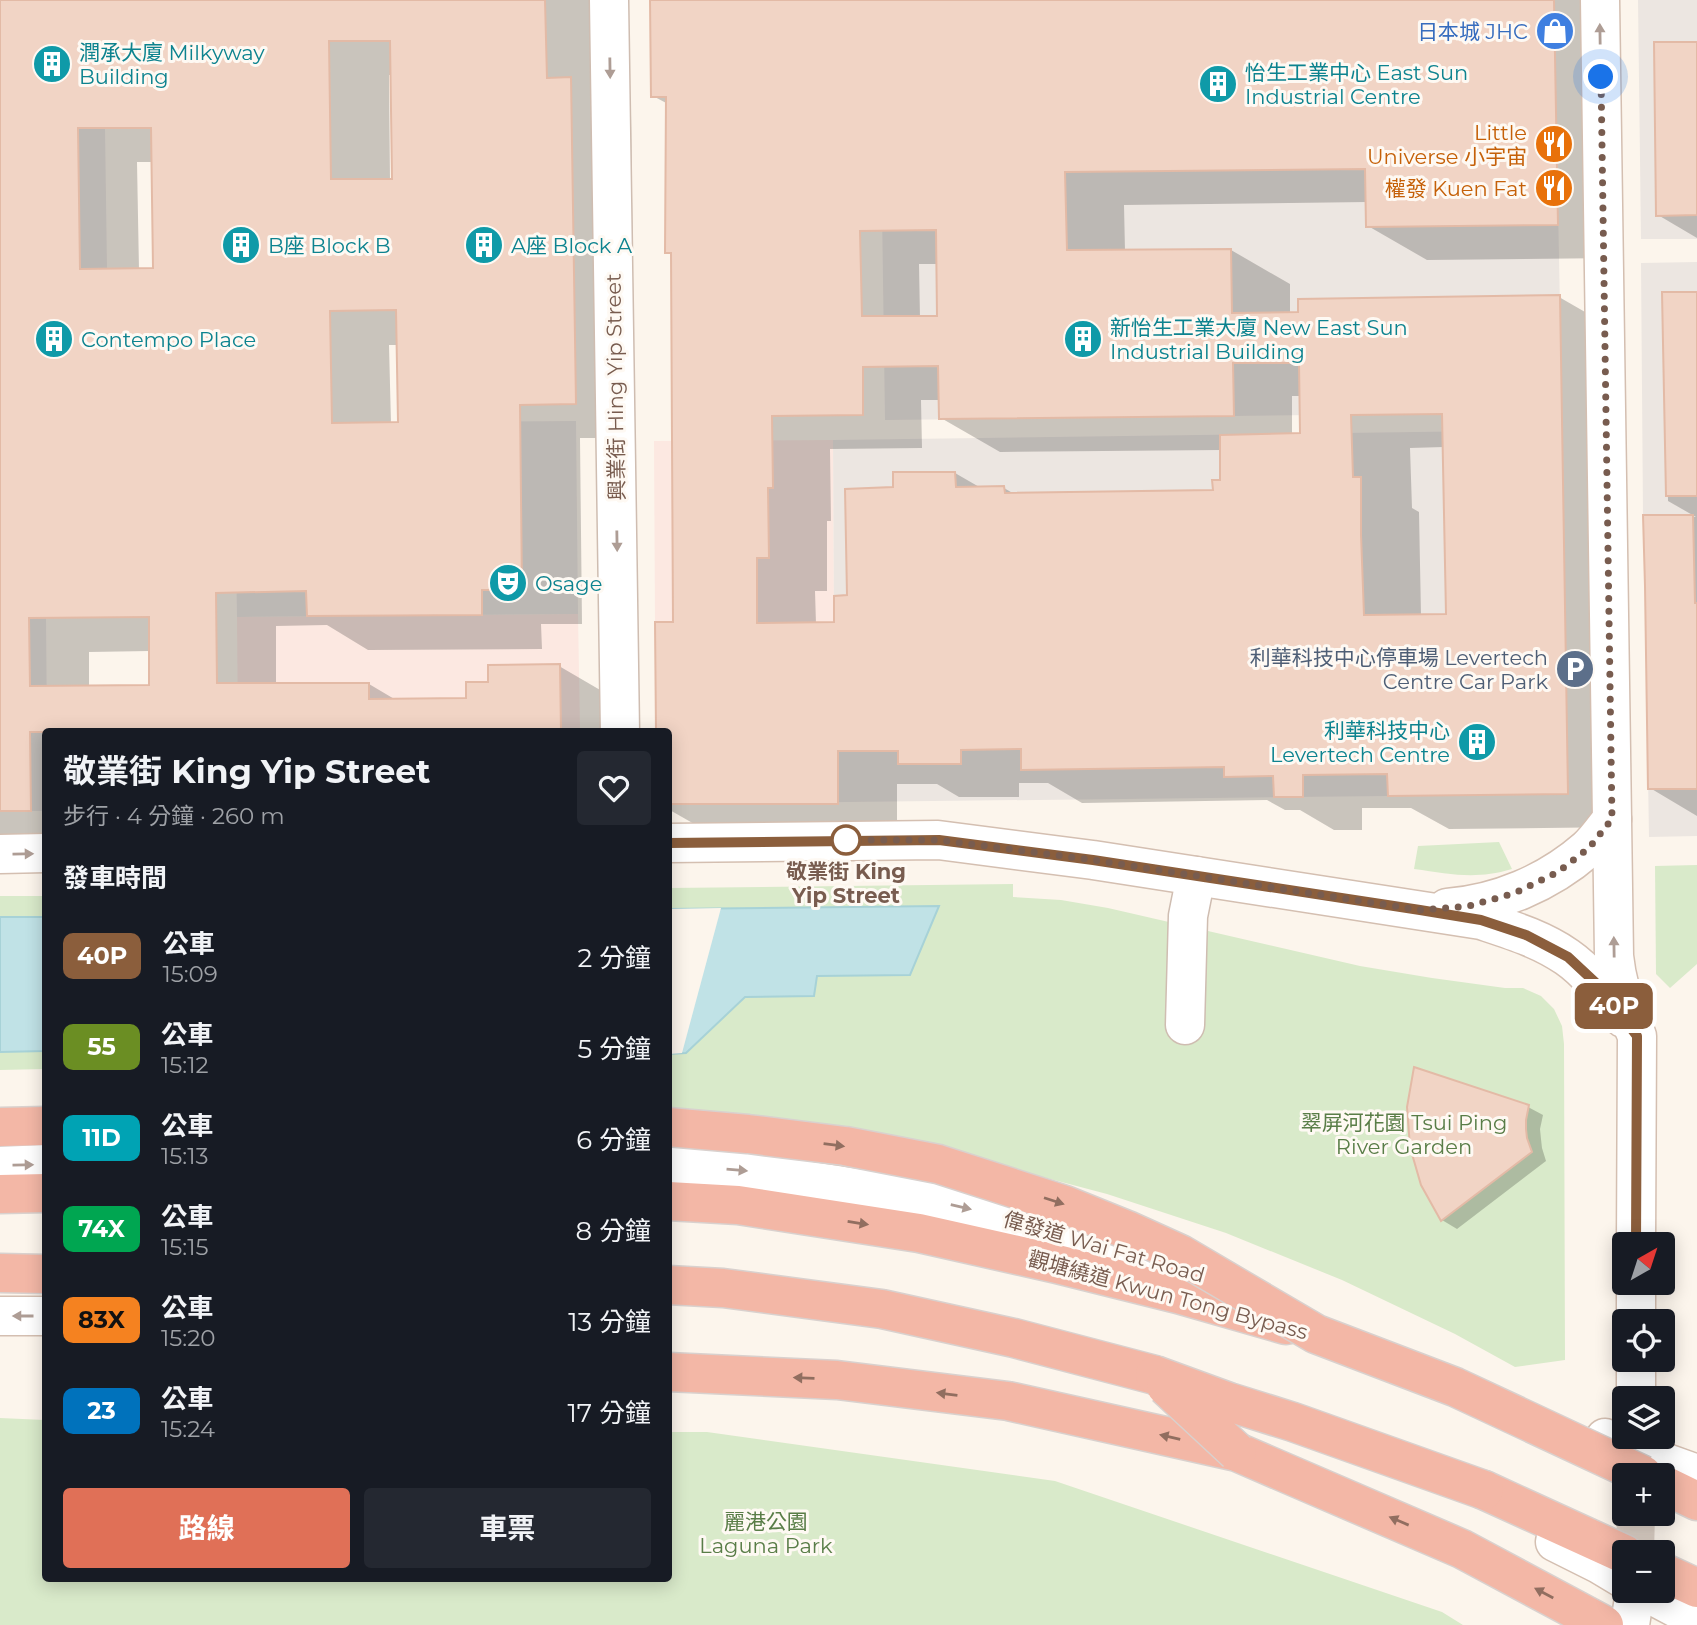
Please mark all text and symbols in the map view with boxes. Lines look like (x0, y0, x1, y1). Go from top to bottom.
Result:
shop icon: 日本城 JHC (1534, 10, 1576, 52)
place label: 日本城 JHC (1417, 19, 1528, 44)
one-way arrow (1594, 22, 1606, 44)
place label: 潤承大廈 Milkyway Building (79, 40, 265, 89)
building icon: 潤承大廈 Milkyway Building (31, 43, 73, 85)
one-way arrow (605, 57, 616, 79)
your location (1583, 59, 1618, 94)
place label: 怡生工業中心 East Sun Industrial Centre (1245, 60, 1468, 109)
building icon: 怡生工業中心 East Sun Industrial Centre (1197, 63, 1239, 105)
place label: Little Universe 小宇宙 (1367, 120, 1527, 169)
restaurant icon: Little Universe 小宇宙 (1533, 123, 1575, 165)
restaurant icon: 權發 Kuen Fat (1533, 167, 1575, 209)
place label: 權發 Kuen Fat (1385, 176, 1527, 201)
building icon: B座 Block B (220, 224, 262, 266)
building icon: A座 Block A (463, 224, 505, 266)
place label: B座 Block B (268, 233, 391, 258)
place label: A座 Block A (511, 233, 633, 258)
street label: 興業街 Hing Yip Street (601, 273, 629, 501)
place label: 新怡生工業大廈 New East Sun Industrial Building (1110, 315, 1408, 364)
building icon: Contempo Place (33, 318, 75, 360)
building icon: 新怡生工業大廈 New East Sun Industrial Building (1062, 318, 1104, 360)
place label: Contempo Place (81, 327, 256, 352)
one-way arrow (611, 530, 623, 552)
theatre icon: Osage (487, 562, 529, 604)
place label: Osage (535, 571, 602, 596)
place label: 利華科技中心停車場 Levertech Centre Car Park (1250, 645, 1548, 694)
parking icon: 利華科技中心停車場 Levertech Centre Car Park (1554, 648, 1596, 690)
place label: 利華科技中心 Levertech Centre (1270, 718, 1450, 767)
building icon: 利華科技中心 Levertech Centre (1456, 721, 1498, 763)
text: 敬業街 King Yip Street (63, 751, 430, 791)
button: heart (577, 751, 651, 825)
text: 步行 · 4 分鐘 · 260 m (63, 802, 285, 830)
marker: 敬業街 King Yip Street (831, 825, 861, 855)
one-way arrow (12, 848, 34, 859)
place label: 敬業街 King Yip Street (786, 859, 906, 908)
text: 發車時間 (63, 862, 167, 894)
text: 公車 (162, 928, 214, 960)
one-way arrow (1608, 936, 1619, 958)
text: 40P (77, 941, 127, 970)
text: 2 分鐘 (577, 942, 651, 974)
text: 15:09 (162, 960, 218, 988)
line badge: 40P (1574, 983, 1654, 1029)
text: 40P (1589, 991, 1639, 1020)
text: 公車 (161, 1019, 213, 1051)
text: 55 (87, 1032, 116, 1061)
text: 5 分鐘 (577, 1033, 651, 1065)
text: 15:12 (161, 1051, 209, 1079)
text: 公車 (161, 1110, 213, 1142)
park label: 翠屏河花園 Tsui Ping River Garden (1301, 1110, 1507, 1159)
text: 11D (82, 1123, 121, 1152)
text: 6 分鐘 (576, 1124, 651, 1156)
one-way arrow (823, 1140, 845, 1151)
text: 15:13 (161, 1142, 208, 1170)
one-way arrow (12, 1159, 34, 1171)
one-way arrow (726, 1165, 748, 1176)
one-way arrow (1043, 1196, 1064, 1207)
text: 公車 (161, 1201, 213, 1233)
one-way arrow (950, 1202, 972, 1213)
street label: 偉發道 Wai Fat Road (1000, 1206, 1208, 1288)
text: 74X (78, 1214, 125, 1243)
text: 8 分鐘 (576, 1215, 651, 1247)
one-way arrow (847, 1218, 869, 1229)
north arrow (1612, 1232, 1675, 1295)
map controls (1612, 1232, 1675, 1603)
text: 15:15 (161, 1233, 209, 1261)
street label: 觀塘繞道 Kwun Tong Bypass (1025, 1246, 1311, 1344)
text: 公車 (161, 1292, 213, 1324)
text: 83X (78, 1305, 125, 1334)
text: 13 分鐘 (568, 1306, 651, 1338)
button: locate (1612, 1309, 1675, 1372)
one-way arrow (12, 1310, 34, 1322)
text: 15:20 (161, 1324, 215, 1352)
one-way arrow (792, 1373, 814, 1384)
text: 公車 (161, 1383, 213, 1415)
button: layers (1612, 1386, 1675, 1449)
one-way arrow (936, 1388, 958, 1399)
text: 23 (87, 1396, 116, 1425)
text: 17 分鐘 (567, 1397, 651, 1429)
text: 15:24 (161, 1415, 215, 1443)
one-way arrow (1159, 1431, 1181, 1442)
button: + (1612, 1463, 1675, 1526)
button: 路線 (63, 1488, 350, 1568)
button: 車票 (364, 1488, 651, 1568)
park label: 麗港公園 Laguna Park (699, 1509, 833, 1558)
one-way arrow (1389, 1515, 1410, 1526)
button: − (1612, 1540, 1675, 1603)
one-way arrow (1534, 1587, 1553, 1599)

